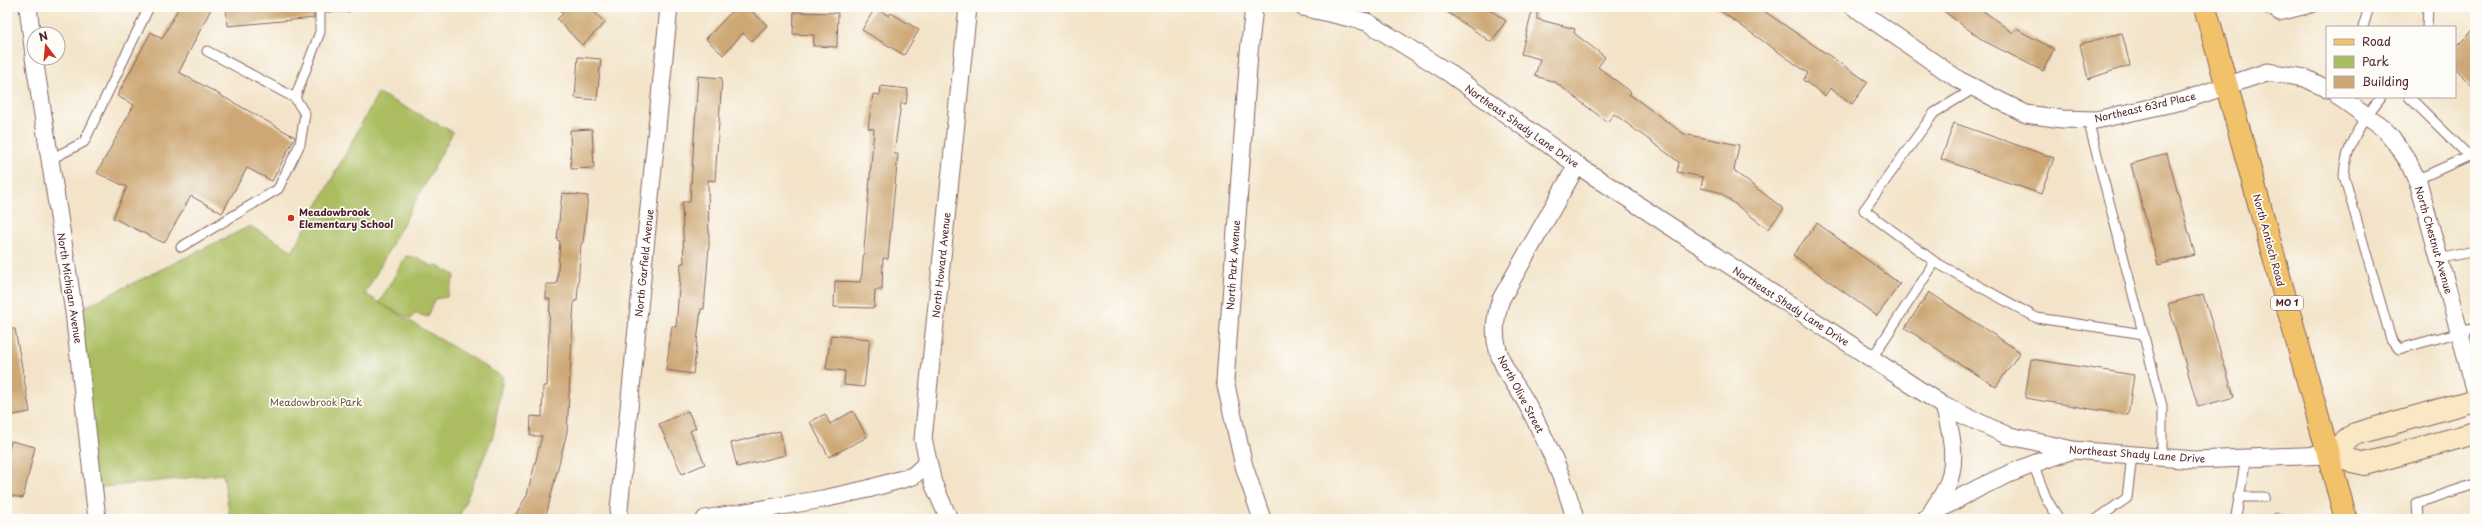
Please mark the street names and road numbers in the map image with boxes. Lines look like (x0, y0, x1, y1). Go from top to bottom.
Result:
street label: Northeast Shady Lane Drive (1462, 80, 1582, 171)
street label: Northeast 63rd Place (2093, 87, 2197, 125)
street label: North Chestnut Avenue (2412, 184, 2457, 296)
street label: North Antioch Road (2250, 192, 2289, 288)
street label: North Garfield Avenue (630, 208, 657, 317)
street label: North Howard Avenue (928, 211, 954, 318)
street label: North Park Avenue (1222, 219, 1243, 310)
street label: North Michigan Avenue (54, 232, 87, 345)
street label: Northeast Shady Lane Drive (1730, 262, 1852, 349)
road number: MO 1 (2271, 296, 2303, 310)
street label: North Olive Street (1495, 352, 1548, 435)
street label: Northeast Shady Lane Drive (2069, 441, 2206, 466)

